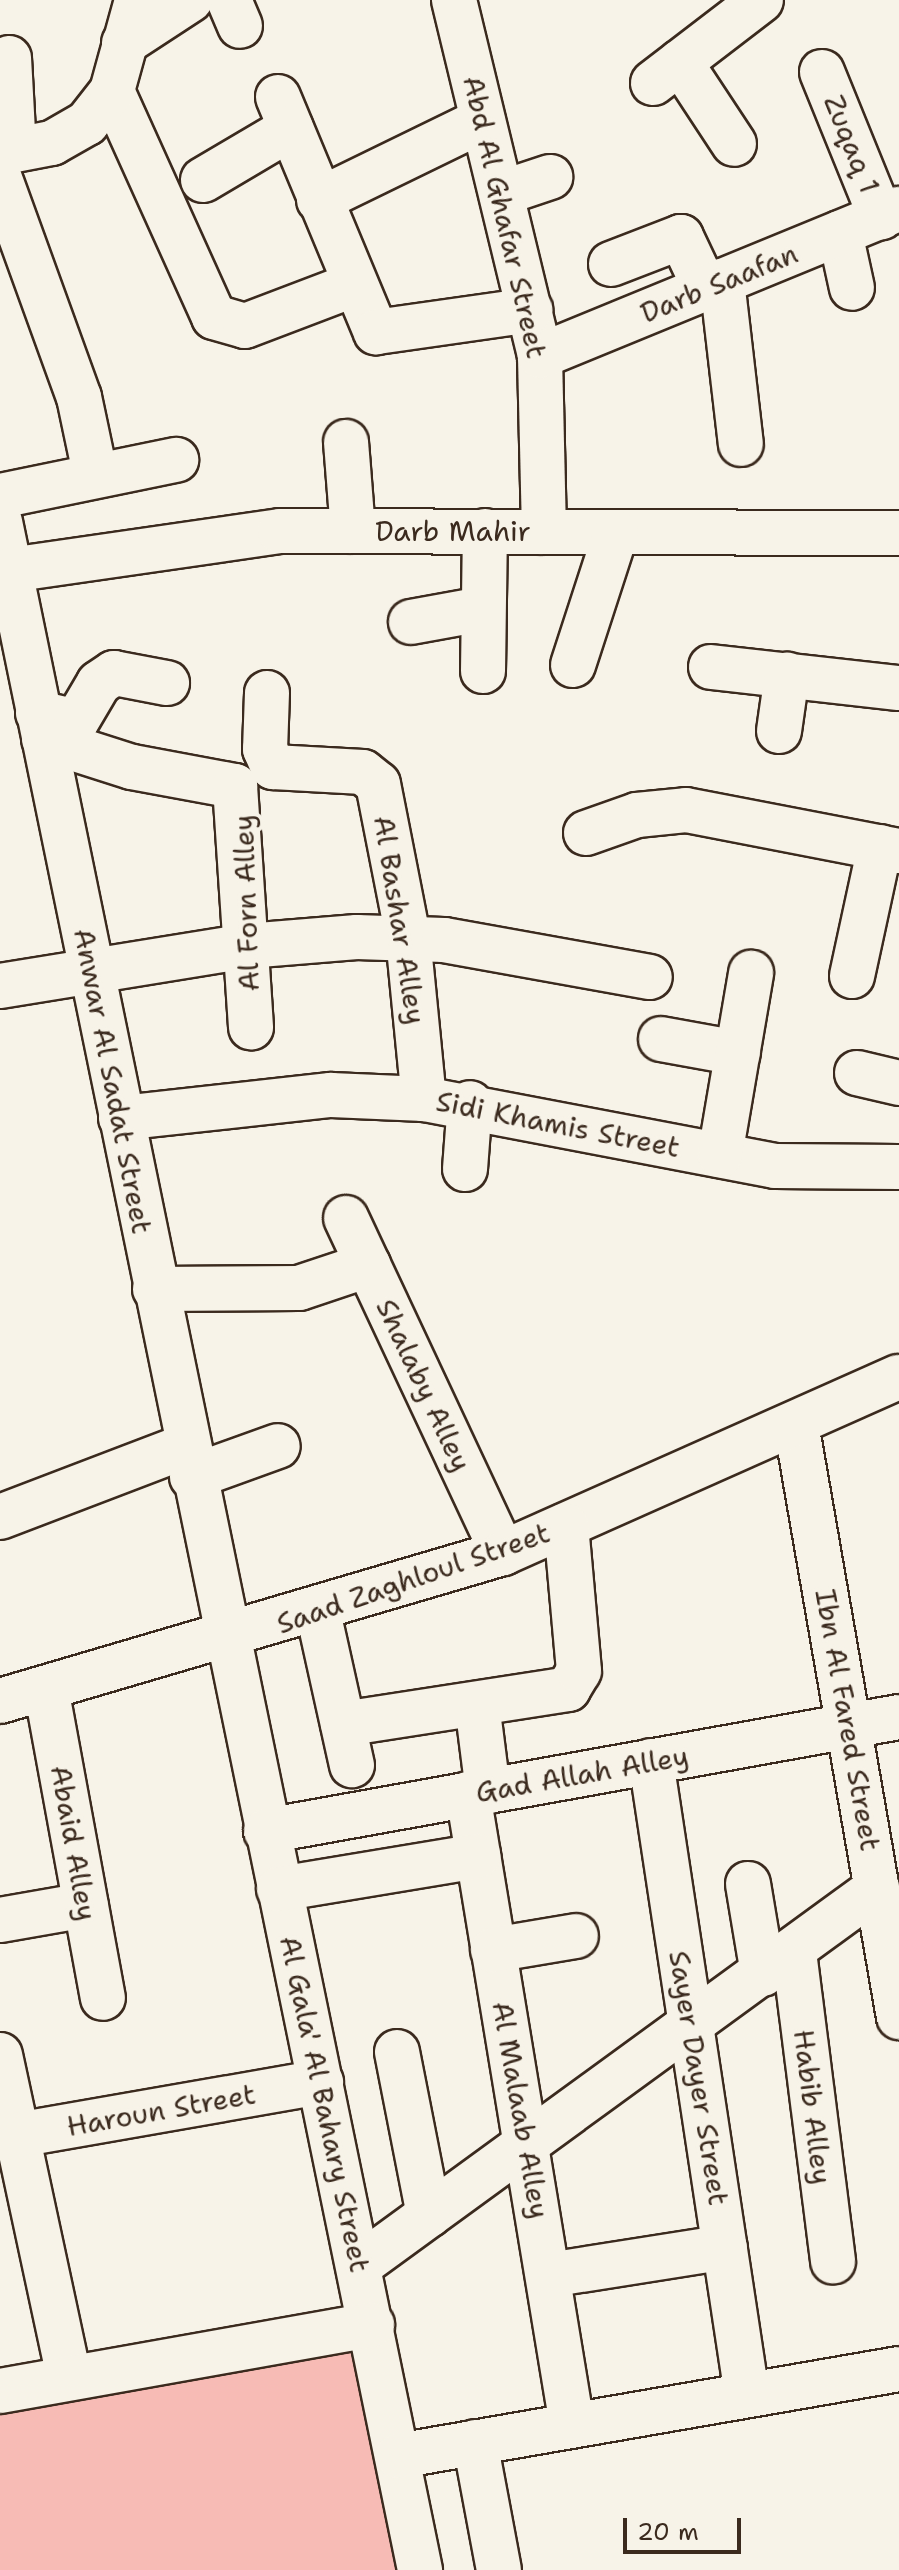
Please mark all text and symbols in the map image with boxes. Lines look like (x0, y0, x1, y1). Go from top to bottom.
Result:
street label: Abd Al Ghafar Street (456, 72, 554, 362)
street label: Zuqaq 1 (817, 90, 887, 198)
street label: Darb Saafan (636, 236, 802, 330)
street label: Darb Mahir (375, 514, 531, 548)
street label: Al Bashar Alley (367, 813, 433, 1027)
street label: Al Forn Alley (226, 814, 266, 992)
street label: Anwar Al Sadat Street (67, 926, 159, 1236)
street label: Sidi Khamis Street (433, 1084, 683, 1164)
street label: Shalaby Alley (369, 1293, 479, 1477)
street label: Saad Zaghloul Street (272, 1515, 554, 1641)
street label: Ibn Al Fared Street (808, 1587, 888, 1853)
street label: Gad Allah Alley (473, 1739, 691, 1809)
street label: Abaid Alley (44, 1763, 104, 1923)
street label: Al Gala' Al Bahary Street (273, 1933, 377, 2275)
street label: Sayer Dayer Street (662, 1948, 736, 2208)
street label: Al Malaab Alley (485, 1999, 557, 2221)
street label: Habib Alley (787, 2028, 839, 2186)
street label: Haroun Street (64, 2077, 258, 2143)
scale bar (627, 2502, 745, 2552)
text: 20 m (637, 2516, 699, 2548)

